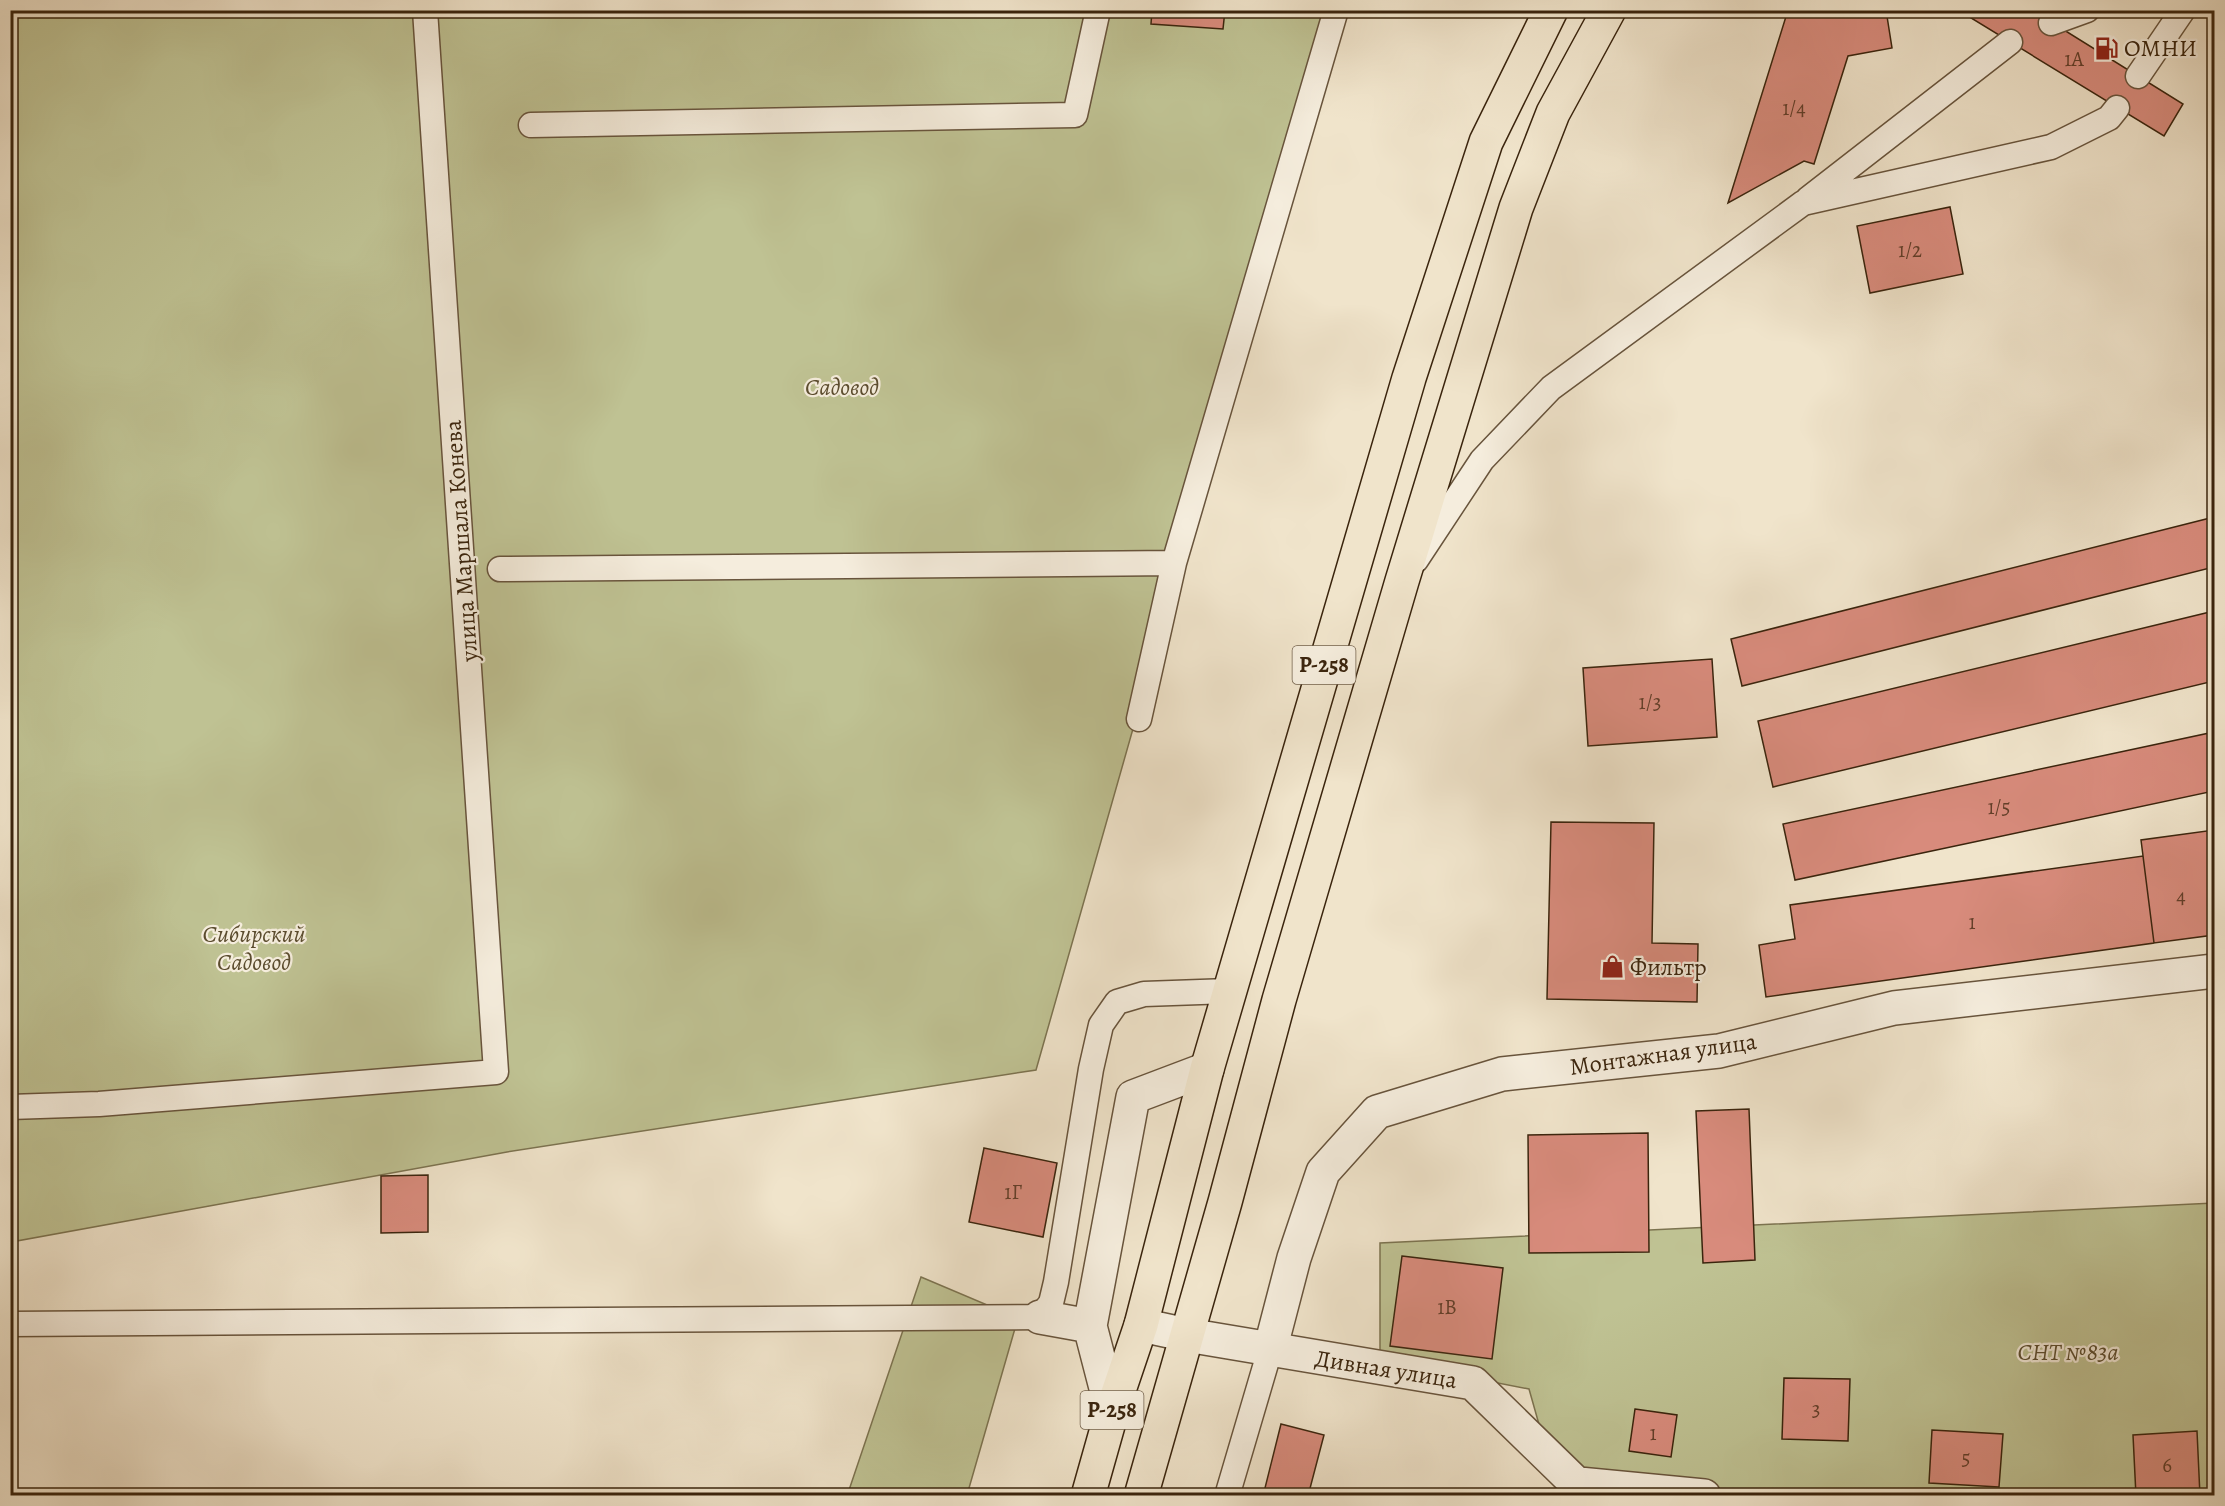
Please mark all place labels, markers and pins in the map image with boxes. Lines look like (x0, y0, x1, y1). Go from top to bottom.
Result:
place label: ОМНИ (2124, 32, 2197, 64)
fuel station icon: ОМНИ (2093, 35, 2119, 61)
place label: Фильтр (1630, 951, 1707, 983)
shop icon: Фильтр (1599, 954, 1625, 980)

